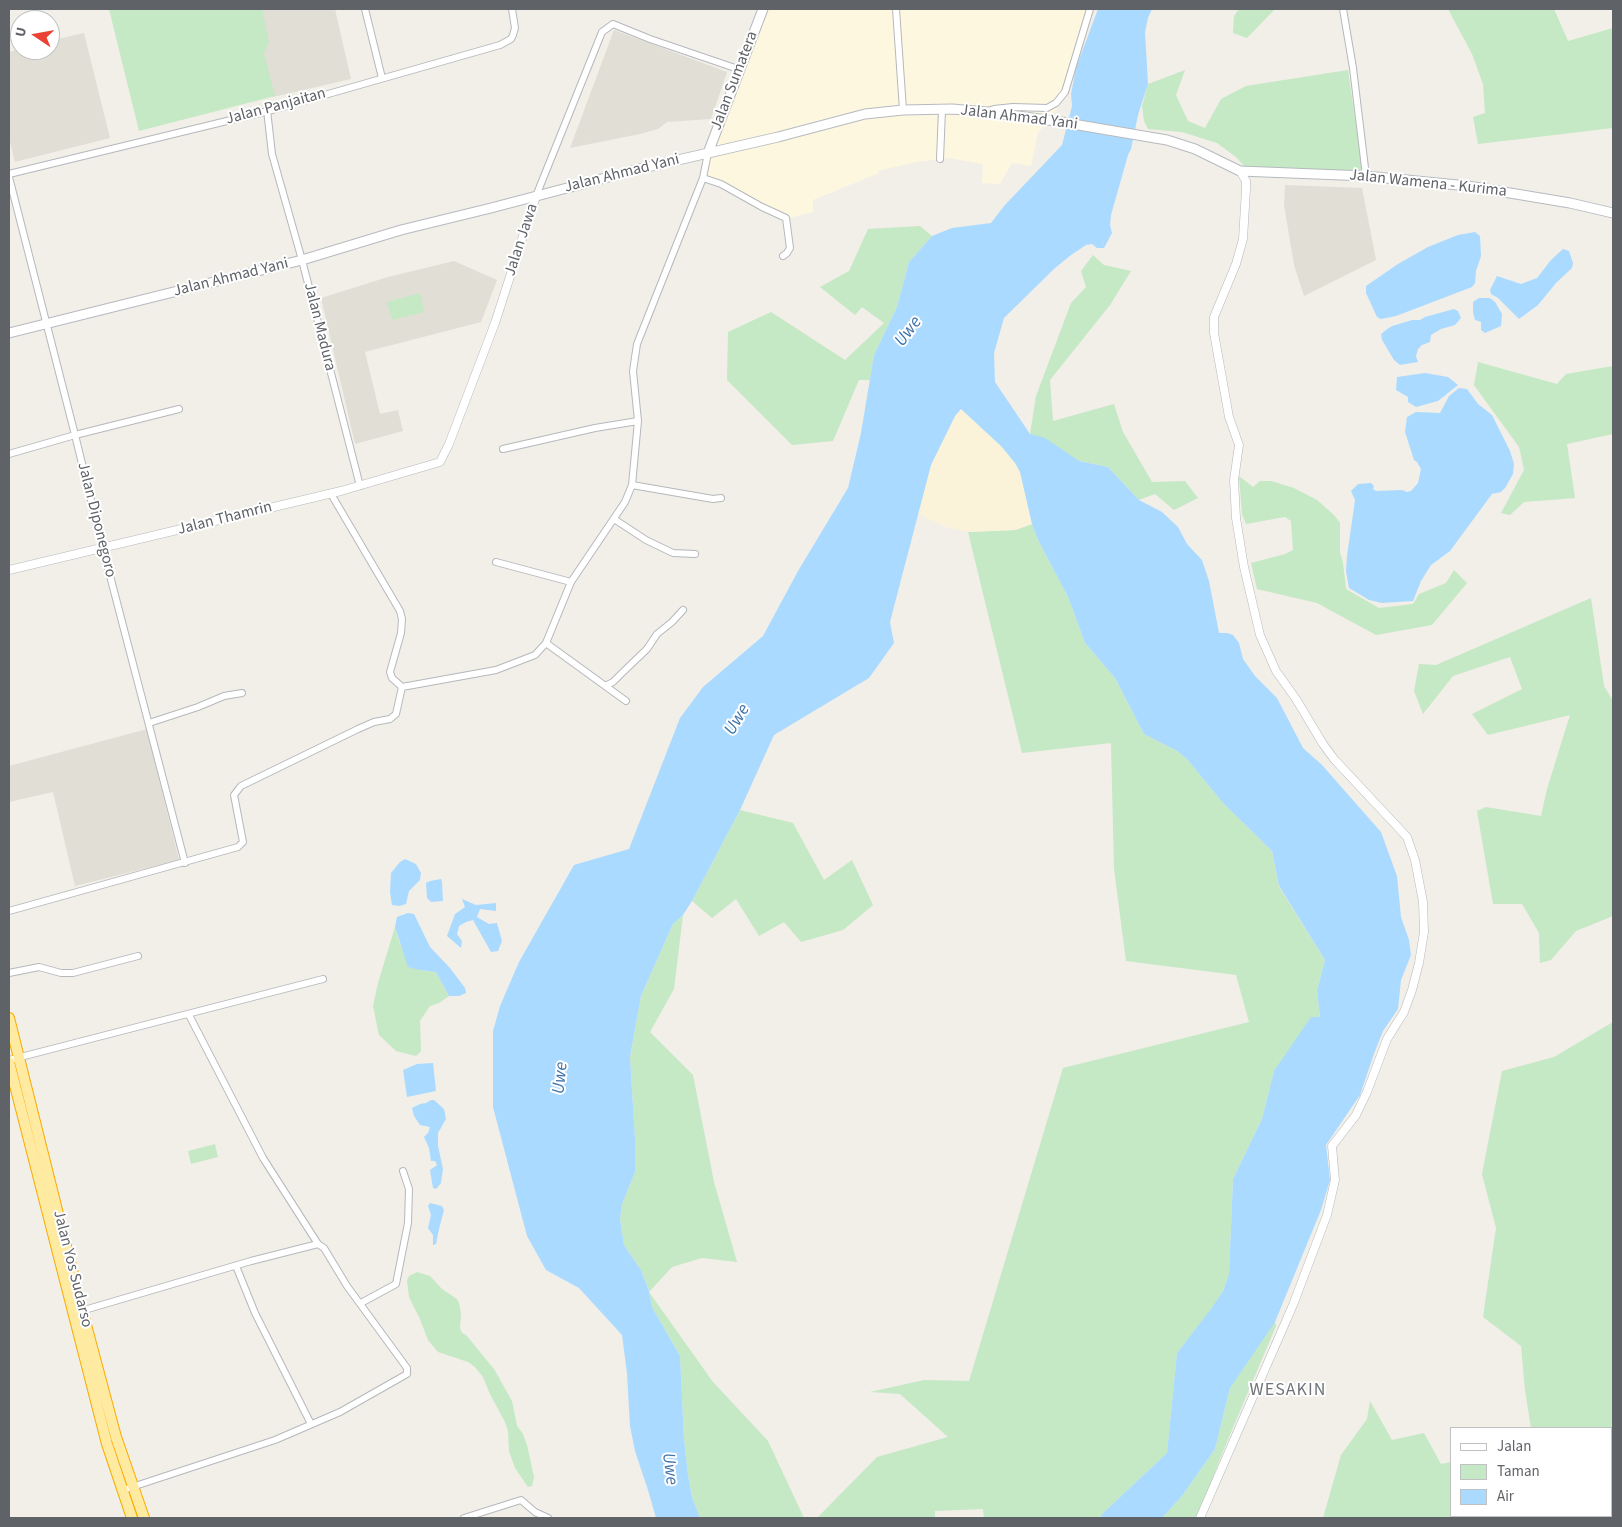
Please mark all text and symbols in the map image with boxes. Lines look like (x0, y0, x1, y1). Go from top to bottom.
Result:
north arrow (10, 10, 60, 60)
text: U (11, 25, 32, 39)
street label: Jalan Sumatera (707, 29, 763, 133)
street label: Jalan Panjaitan (224, 84, 328, 130)
street label: Jalan Ahmad Yani (959, 101, 1079, 135)
street label: Jalan Ahmad Yani (562, 150, 682, 198)
street label: Jalan Wamena - Kurima (1348, 166, 1508, 202)
street label: Jalan Jawa (501, 201, 543, 279)
street label: Jalan Ahmad Yani (171, 254, 291, 302)
street label: Jalan Madura (299, 281, 339, 373)
water label: Uwe (891, 313, 927, 351)
street label: Jalan Diponegoro (72, 460, 120, 580)
street label: Jalan Thamrin (176, 498, 274, 540)
water label: Uwe (720, 701, 756, 739)
water label: Uwe (549, 1061, 573, 1095)
street label: Jalan Yos Sudarso (48, 1208, 96, 1330)
district label: WESAKIN (1249, 1380, 1327, 1402)
legend (1450, 1427, 1612, 1517)
text: Jalan (1497, 1436, 1531, 1457)
water label: Uwe (656, 1452, 682, 1486)
text: Taman (1497, 1461, 1540, 1482)
text: Air (1497, 1486, 1514, 1507)

